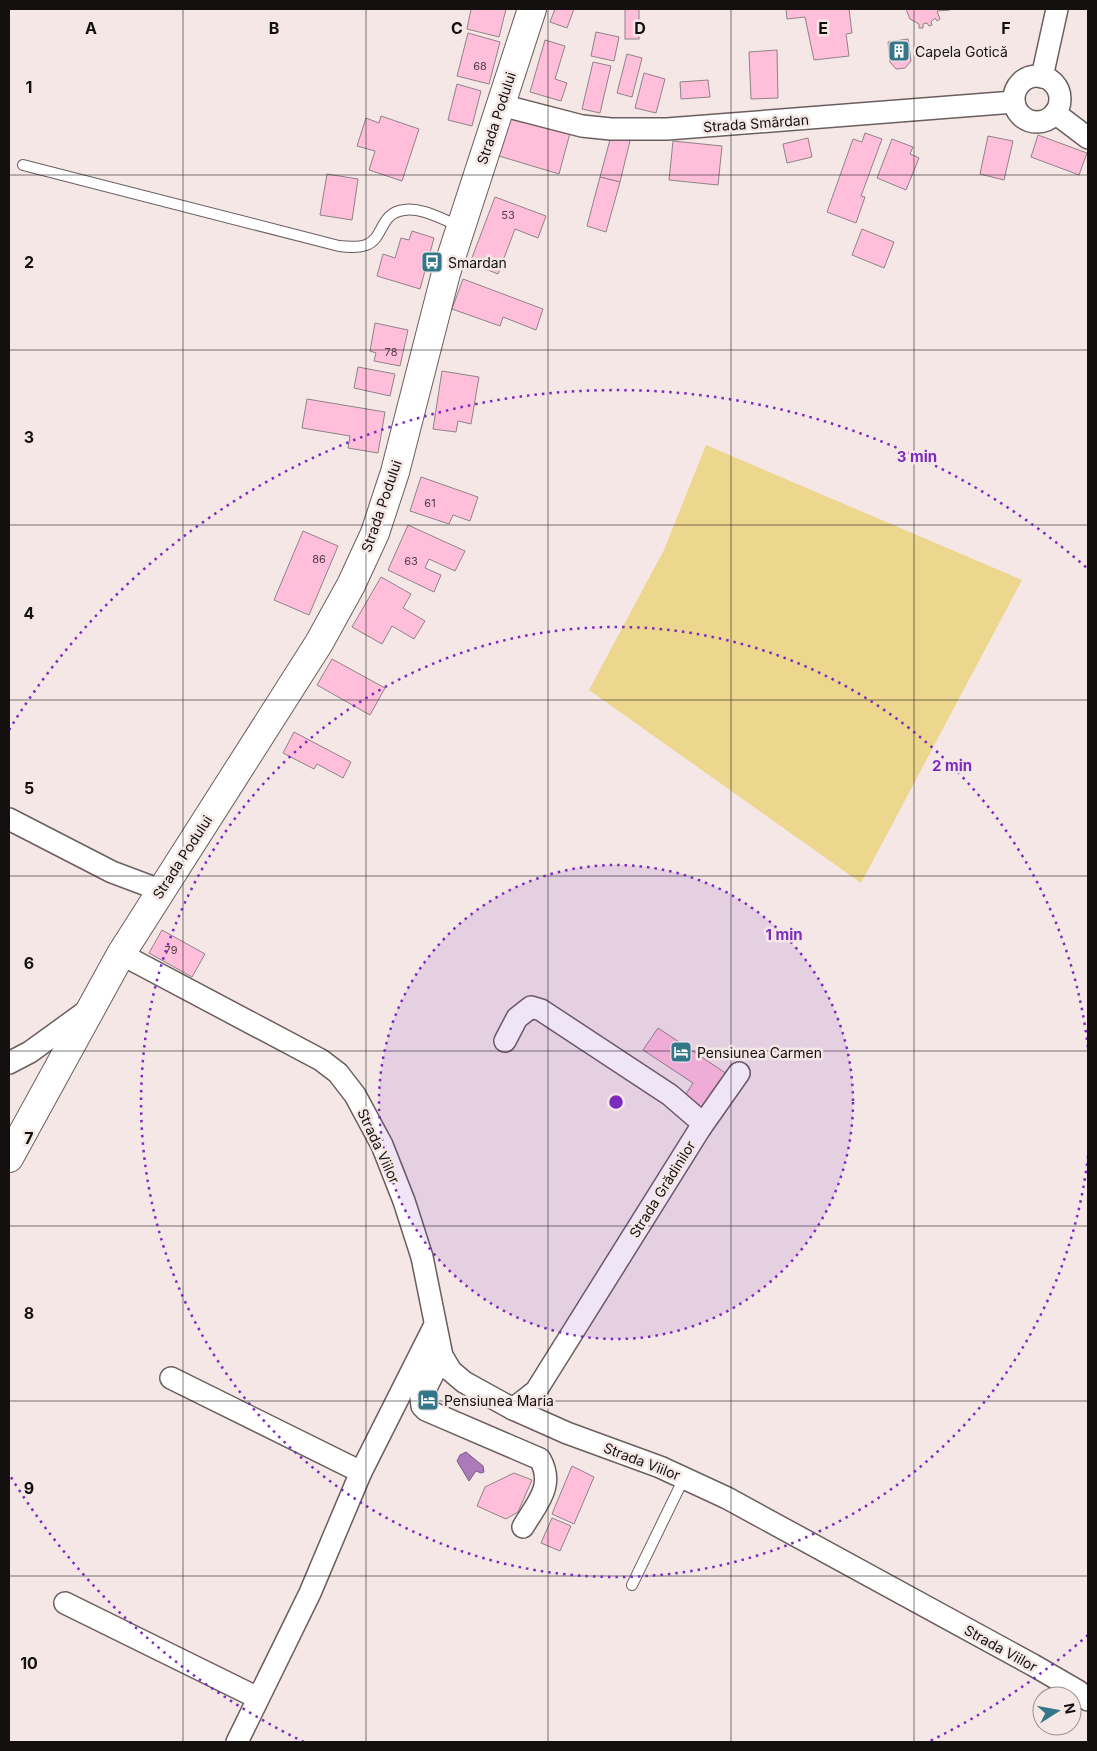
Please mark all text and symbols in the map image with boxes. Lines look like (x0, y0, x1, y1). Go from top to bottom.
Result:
text: A (85, 18, 97, 38)
text: B (269, 18, 279, 38)
text: C (451, 18, 463, 38)
text: D (634, 18, 646, 38)
text: E (818, 18, 828, 38)
text: F (1001, 18, 1011, 38)
building icon: Capela Gotică (887, 39, 911, 63)
place label: Capela Gotică (915, 43, 1008, 60)
house number: 68 (473, 59, 487, 73)
street label: Strada Podului (473, 70, 519, 166)
text: 1 (26, 77, 32, 97)
street label: Strada Smârdan (703, 111, 809, 135)
house number: 53 (501, 208, 515, 222)
bus stop icon: Smardan (420, 250, 444, 274)
text: 2 (24, 252, 34, 272)
place label: Smardan (448, 254, 507, 271)
house number: 78 (385, 345, 398, 359)
text: 3 (24, 427, 34, 447)
text: 3 min (897, 447, 937, 466)
street label: Strada Podului (357, 458, 405, 554)
house number: 61 (424, 496, 436, 510)
house number: 86 (312, 552, 326, 566)
house number: 63 (404, 554, 418, 568)
text: 4 (24, 603, 35, 623)
text: 2 min (932, 756, 972, 775)
text: 5 (24, 778, 34, 798)
street label: Strada Podului (149, 812, 215, 902)
text: 1 min (765, 925, 803, 944)
house number: 79 (165, 943, 178, 957)
text: 6 (24, 953, 34, 973)
hotel icon: Pensiunea Carmen (669, 1040, 693, 1064)
place label: Pensiunea Carmen (697, 1044, 822, 1061)
centre of rings (607, 1093, 625, 1111)
street label: Strada Viilor (354, 1106, 404, 1186)
text: 7 (24, 1128, 34, 1148)
street label: Strada Grădinilor (625, 1137, 699, 1241)
text: 8 (24, 1303, 34, 1323)
hotel icon: Pensiunea Maria (416, 1388, 440, 1412)
place label: Pensiunea Maria (444, 1392, 554, 1409)
street label: Strada Viilor (601, 1439, 683, 1483)
text: 9 (24, 1478, 34, 1498)
street label: Strada Viilor (962, 1621, 1040, 1675)
text: 10 (20, 1653, 38, 1673)
north arrow (1032, 1686, 1082, 1736)
text: N (1061, 1702, 1080, 1715)

